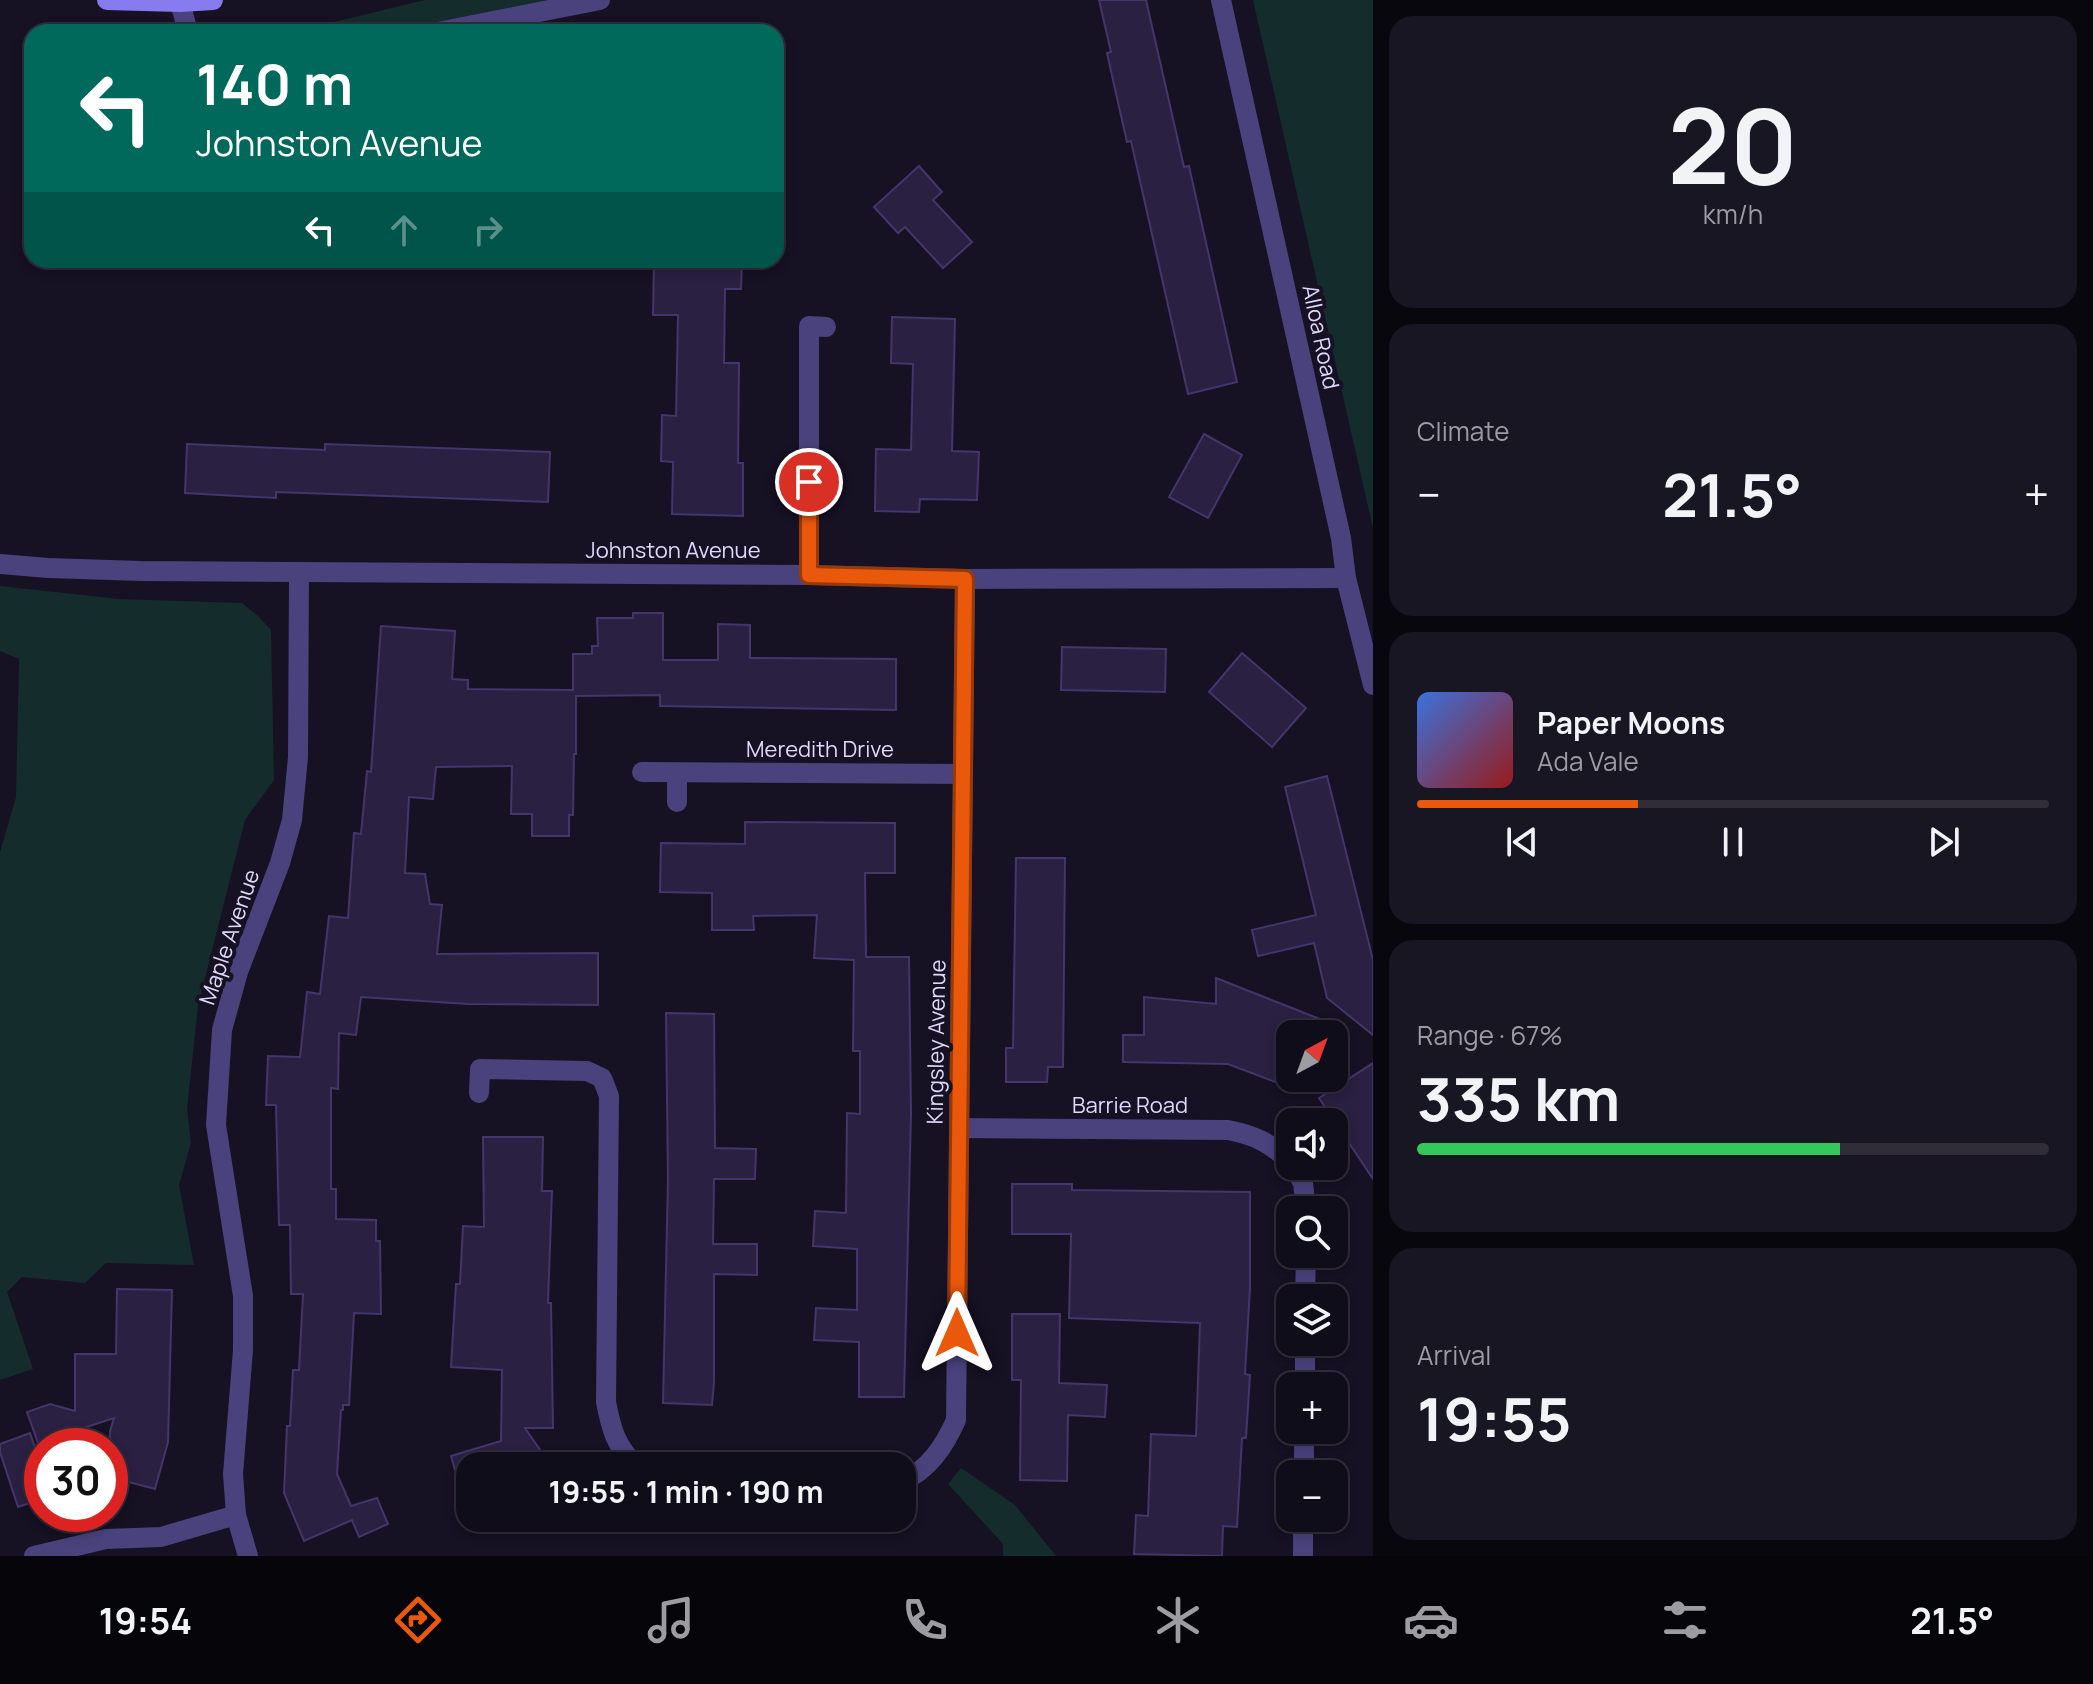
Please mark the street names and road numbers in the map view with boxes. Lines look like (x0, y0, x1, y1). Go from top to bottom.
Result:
street label: Alloa Road (1295, 282, 1347, 392)
street label: Johnston Avenue (585, 535, 761, 565)
street label: Meredith Drive (746, 734, 894, 764)
street label: Maple Avenue (192, 865, 266, 1009)
street label: Kingsley Avenue (920, 959, 952, 1125)
street label: Barrie Road (1072, 1090, 1188, 1120)

